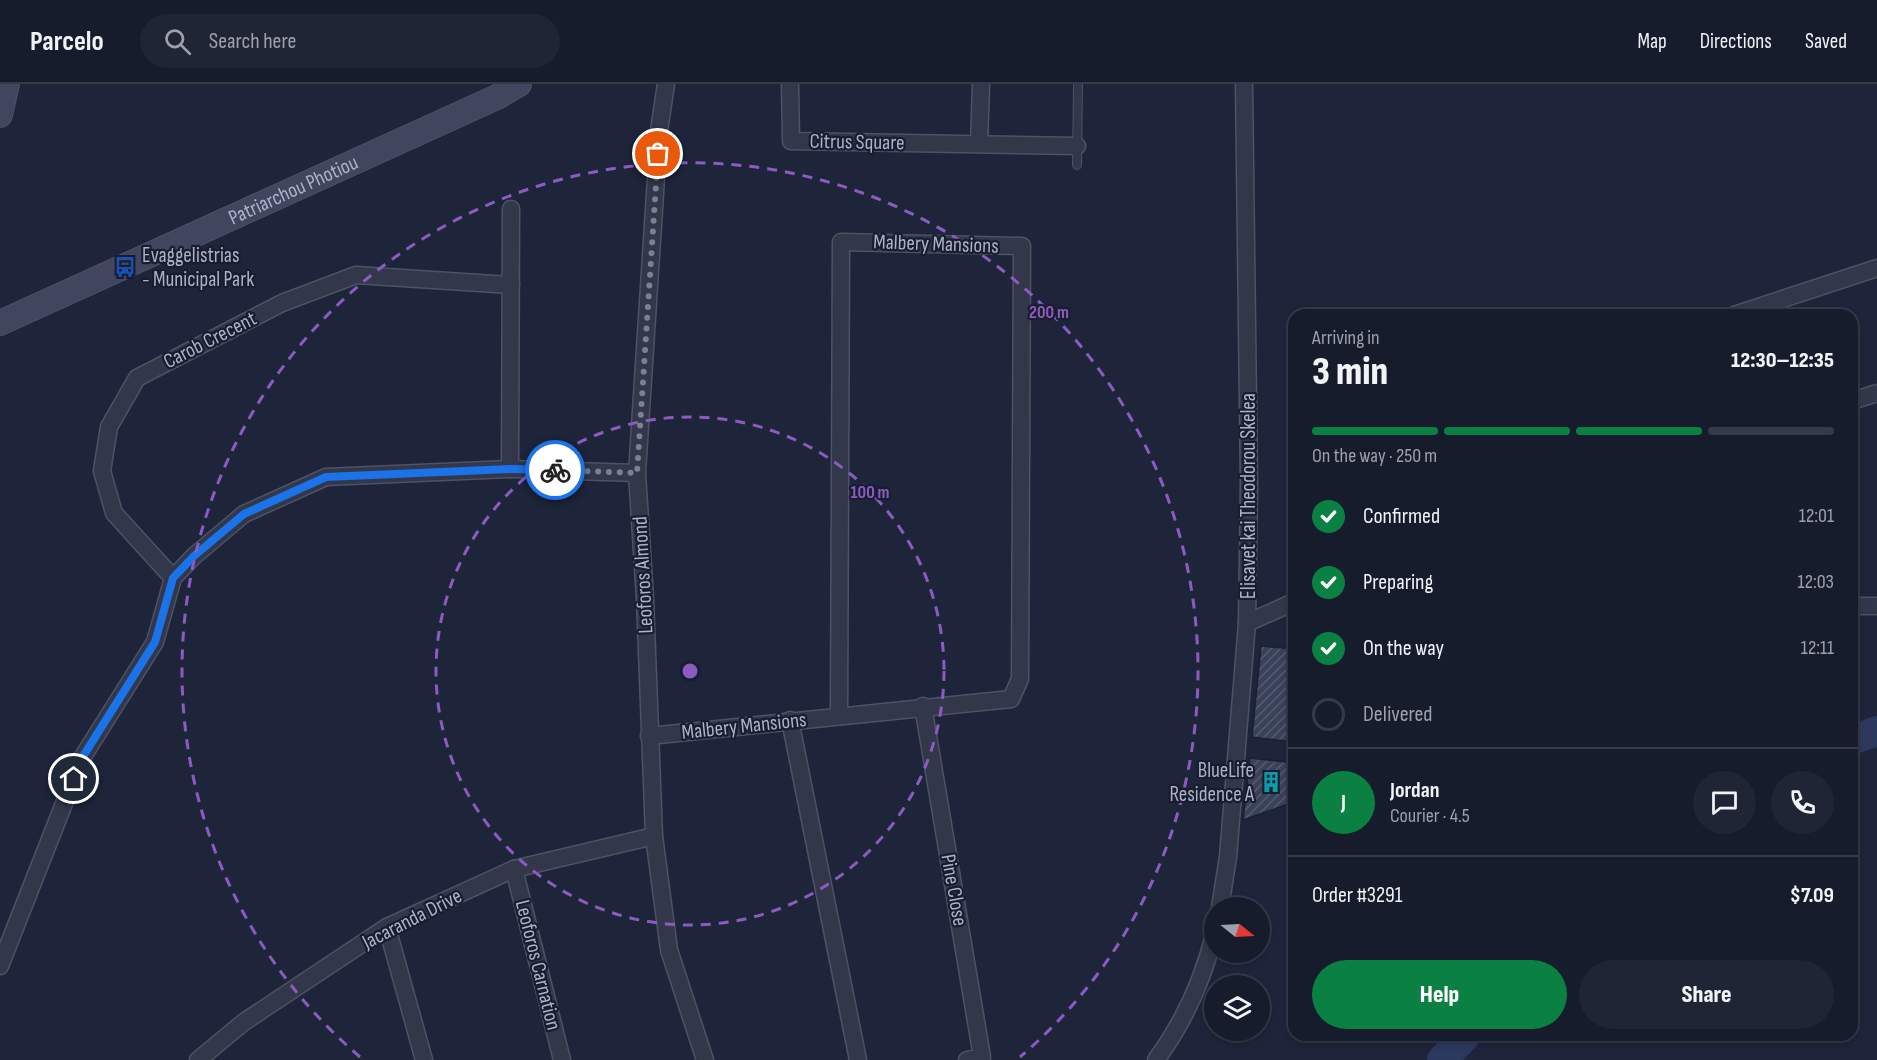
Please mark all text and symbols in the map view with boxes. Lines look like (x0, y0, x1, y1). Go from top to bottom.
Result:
search box (140, 14, 560, 68)
text: Parcelo (30, 25, 104, 58)
icon: search (161, 25, 194, 58)
text: Search here (209, 28, 296, 55)
text: Map (1637, 29, 1667, 54)
text: Directions (1700, 29, 1772, 54)
text: Saved (1805, 29, 1847, 54)
pin (632, 128, 683, 179)
street label: Citrus Square (809, 129, 905, 155)
icon: bag (641, 137, 674, 170)
street label: Patriarchou Photiou (224, 149, 362, 230)
street label: Malbery Mansions (873, 229, 999, 259)
place label: Evaggelistrias - Municipal Park (142, 243, 254, 292)
bus stop icon: Evaggelistrias - Municipal Park (113, 255, 137, 279)
text: 200 m (1029, 302, 1069, 323)
street label: Carob Crecent (159, 306, 261, 374)
text: Arriving in (1312, 326, 1380, 350)
text: 12:30–12:35 (1731, 347, 1834, 374)
text: 3 min (1312, 349, 1388, 396)
street label: Elisavet kai Theodorou Skelea (1236, 393, 1261, 599)
courier (525, 440, 585, 500)
text: On the way · 250 m (1312, 444, 1437, 468)
icon: bike (539, 454, 572, 487)
text: 100 m (851, 482, 890, 503)
icon: check (1312, 500, 1345, 533)
text: Confirmed (1363, 503, 1440, 530)
text: 12:01 (1799, 504, 1834, 528)
street label: Leoforos Almond (627, 516, 659, 634)
icon: check (1312, 566, 1345, 599)
text: Preparing (1363, 569, 1433, 596)
text: 12:03 (1797, 570, 1834, 594)
icon: check (1312, 632, 1345, 665)
text: On the way (1363, 635, 1444, 662)
text: 12:11 (1801, 636, 1834, 660)
centre of rings (680, 661, 700, 681)
text: Delivered (1363, 701, 1432, 728)
street label: Malbery Mansions (680, 707, 808, 745)
pin (48, 753, 99, 804)
place label: BlueLife Residence A (1169, 758, 1255, 807)
icon: home (57, 762, 90, 795)
building icon: BlueLife Residence A (1259, 770, 1283, 794)
button: chat (1693, 771, 1756, 834)
button: phone (1771, 771, 1834, 834)
text: Jordan (1390, 777, 1439, 804)
text: J (1341, 789, 1346, 816)
text: Courier · 4.5 (1390, 804, 1470, 828)
street label: Pine Close (935, 852, 973, 928)
text: Order #3291 (1312, 882, 1402, 909)
text: $7.09 (1790, 882, 1834, 909)
street label: Jacaranda Drive (357, 883, 466, 955)
street label: Leoforos Carnation (510, 897, 566, 1033)
north arrow (1204, 897, 1270, 963)
map controls (1204, 897, 1270, 1041)
button: Help (1312, 960, 1567, 1029)
button: Share (1579, 960, 1834, 1029)
button: layers (1204, 975, 1270, 1041)

